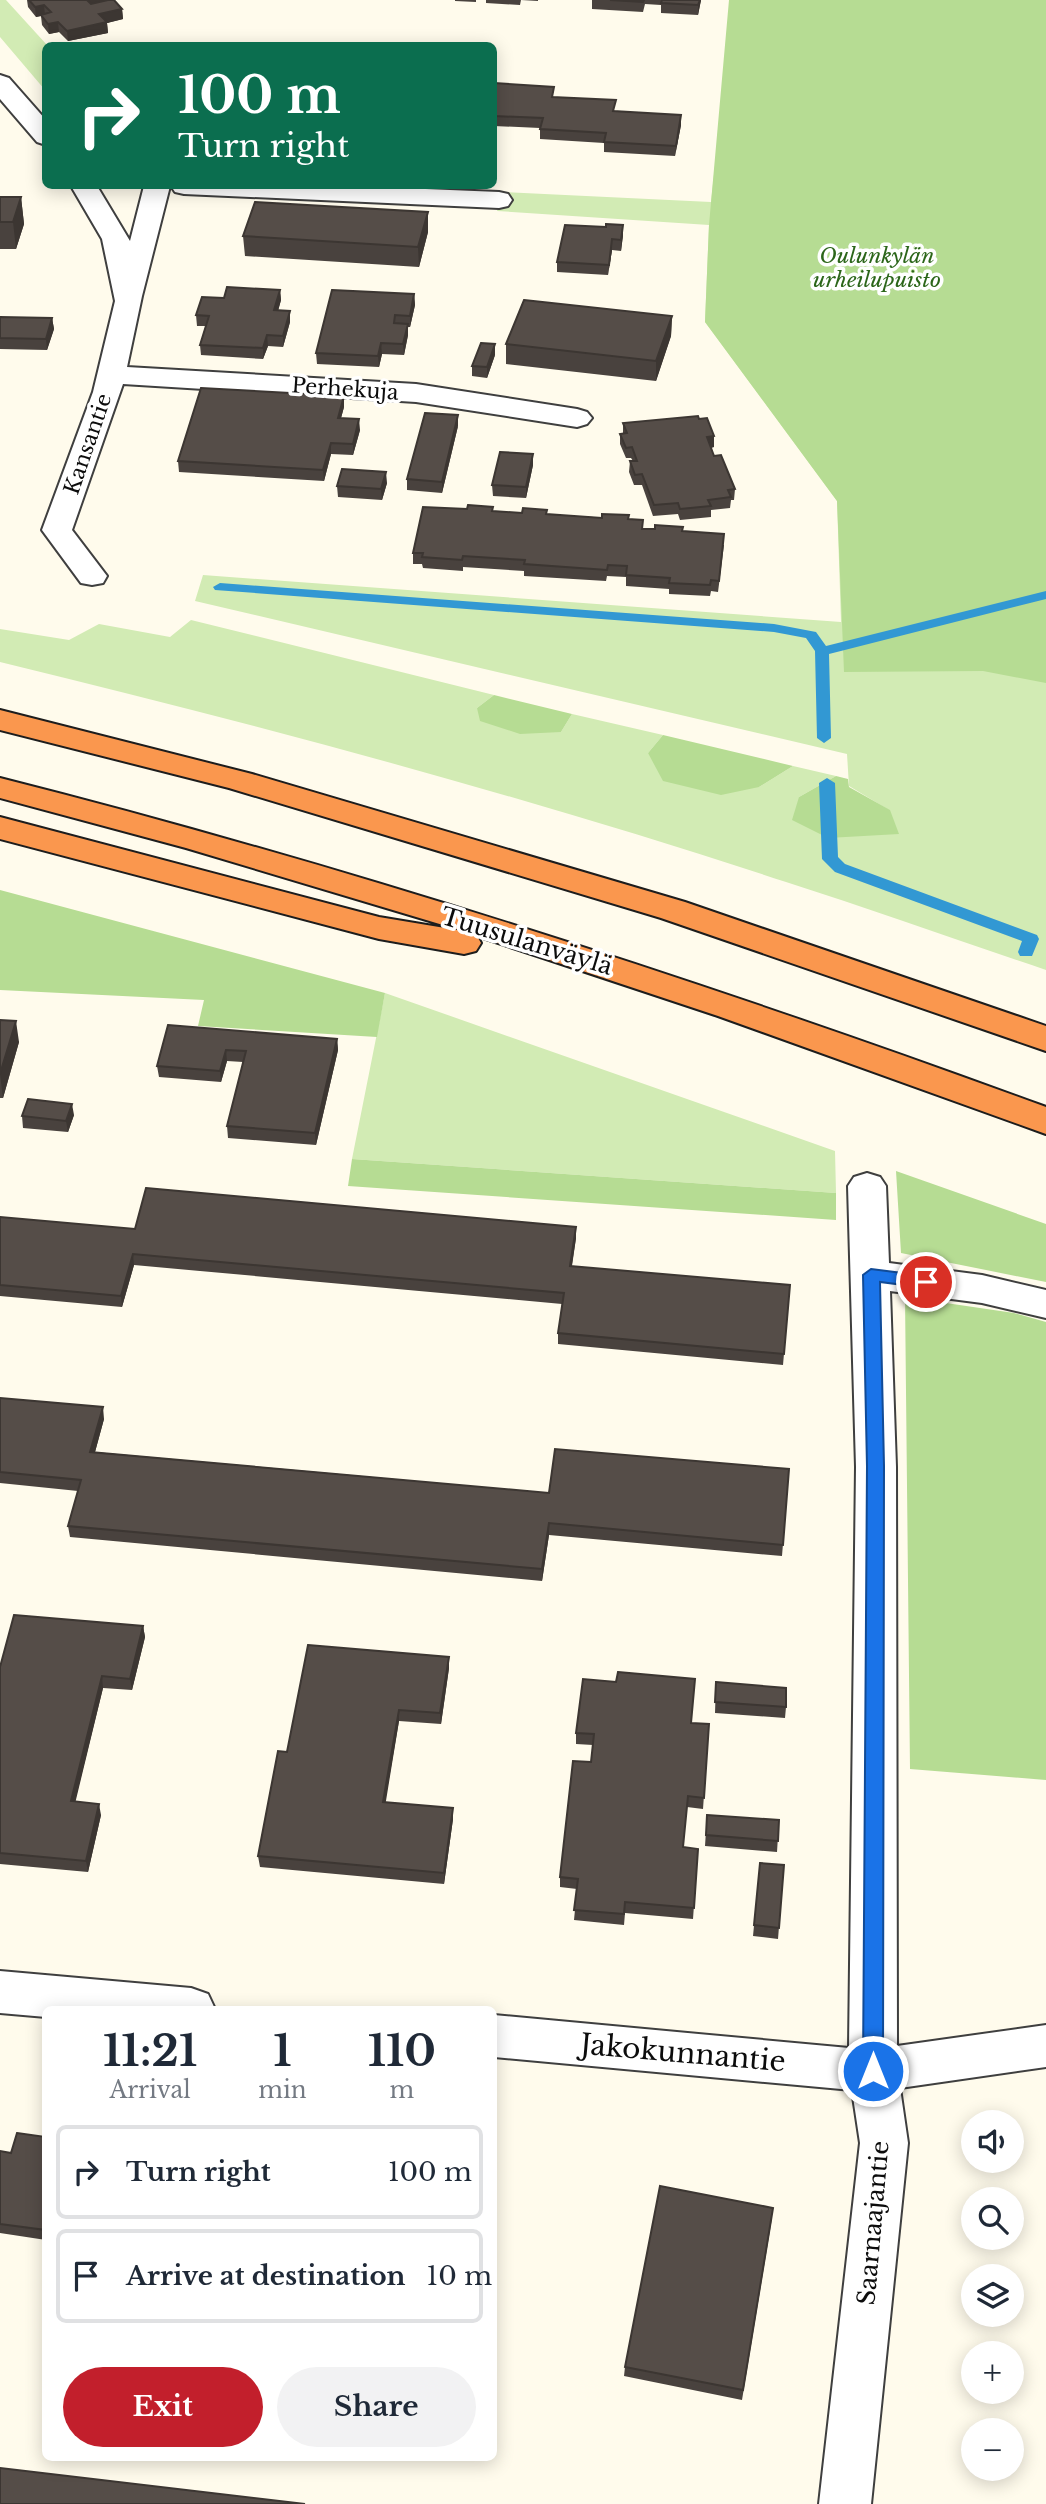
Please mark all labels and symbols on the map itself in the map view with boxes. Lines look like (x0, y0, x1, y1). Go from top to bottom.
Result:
park label: Oulunkylän urheilupuisto (813, 243, 941, 293)
street label: Perhekuja (291, 372, 400, 406)
street label: Kansantie (59, 390, 117, 498)
street label: Tuusulanväylä (438, 901, 617, 981)
pin (896, 1252, 956, 1312)
street label: Jakokunnantie (575, 2026, 787, 2079)
position arrow (836, 2034, 910, 2108)
street label: Saarnaajantie (851, 2140, 895, 2306)

